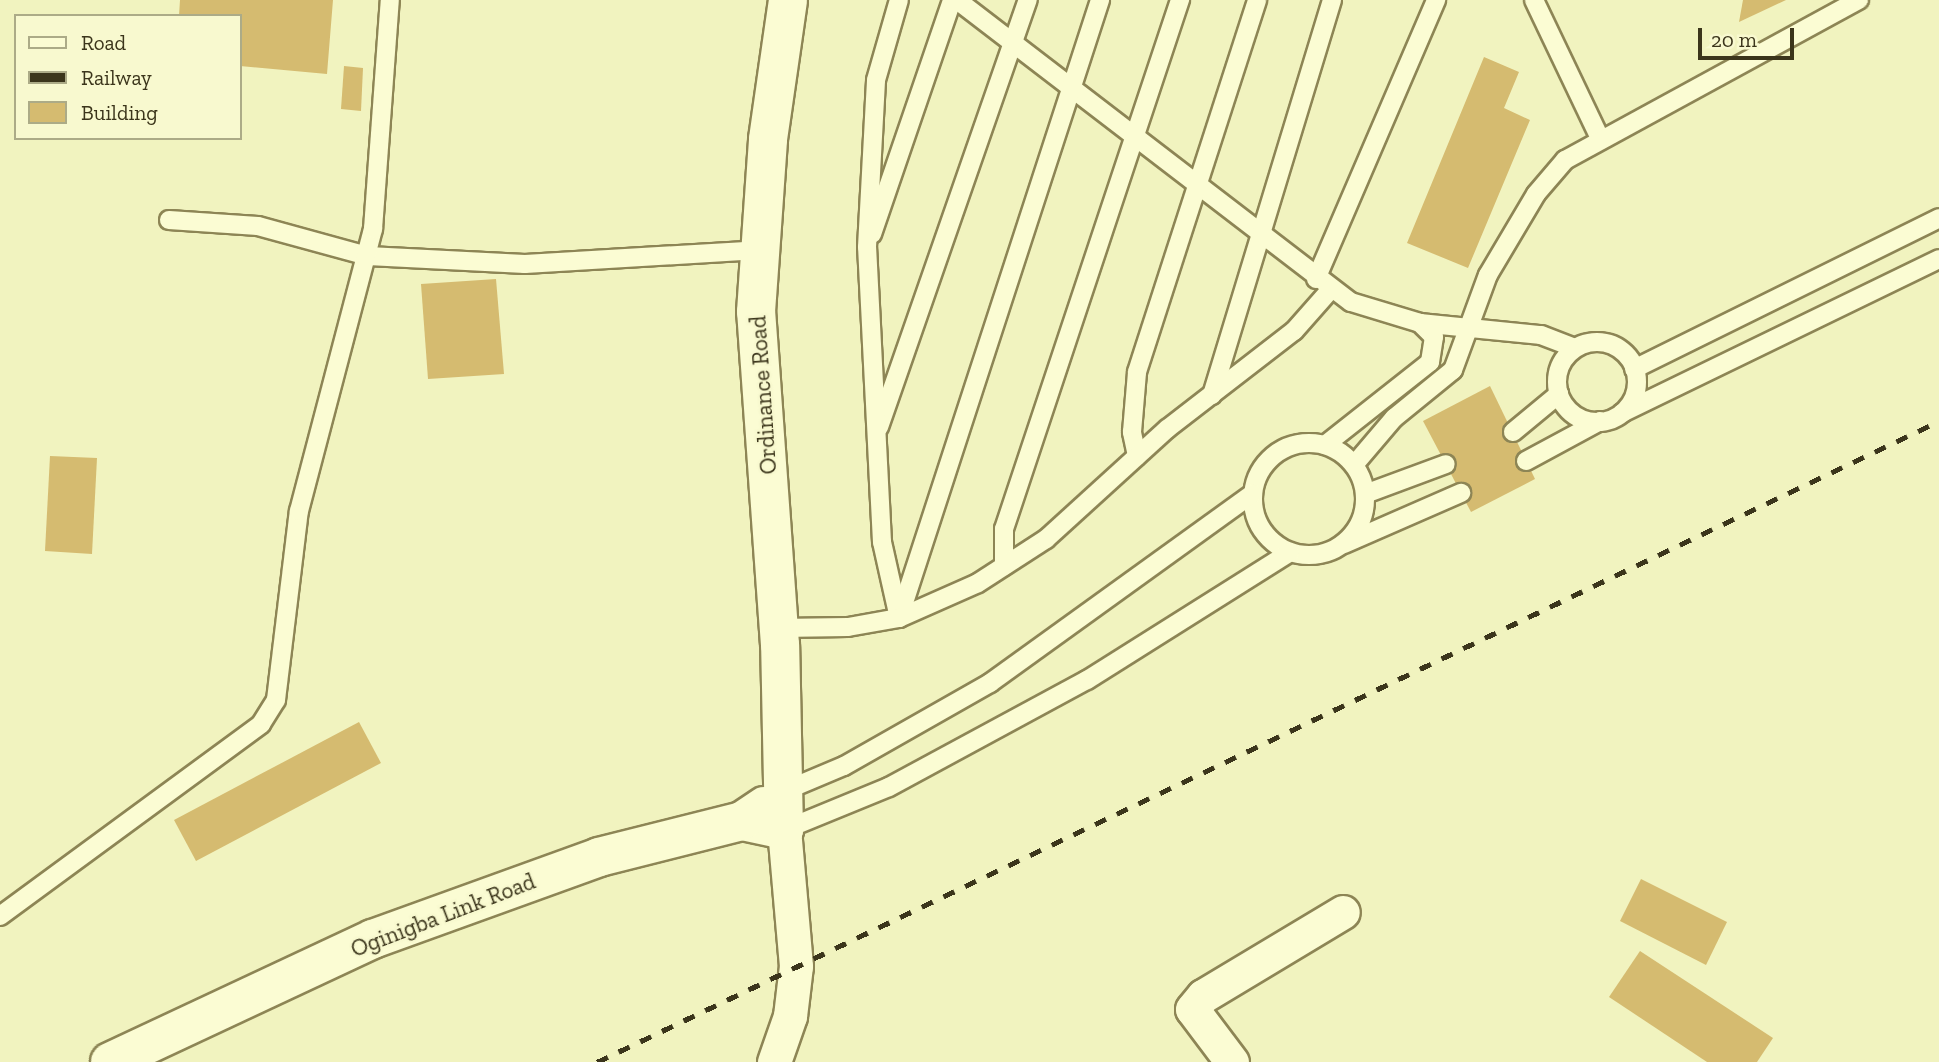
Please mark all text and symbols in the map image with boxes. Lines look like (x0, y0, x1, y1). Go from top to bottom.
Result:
legend (14, 14, 242, 140)
scale bar (1701, 14, 1797, 58)
text: 20 m (1711, 27, 1757, 52)
text: Road (81, 30, 126, 55)
text: Railway (81, 65, 152, 90)
text: Building (81, 100, 158, 125)
street label: Ordinance Road (744, 315, 782, 475)
street label: Oginigba Link Road (347, 867, 539, 963)

